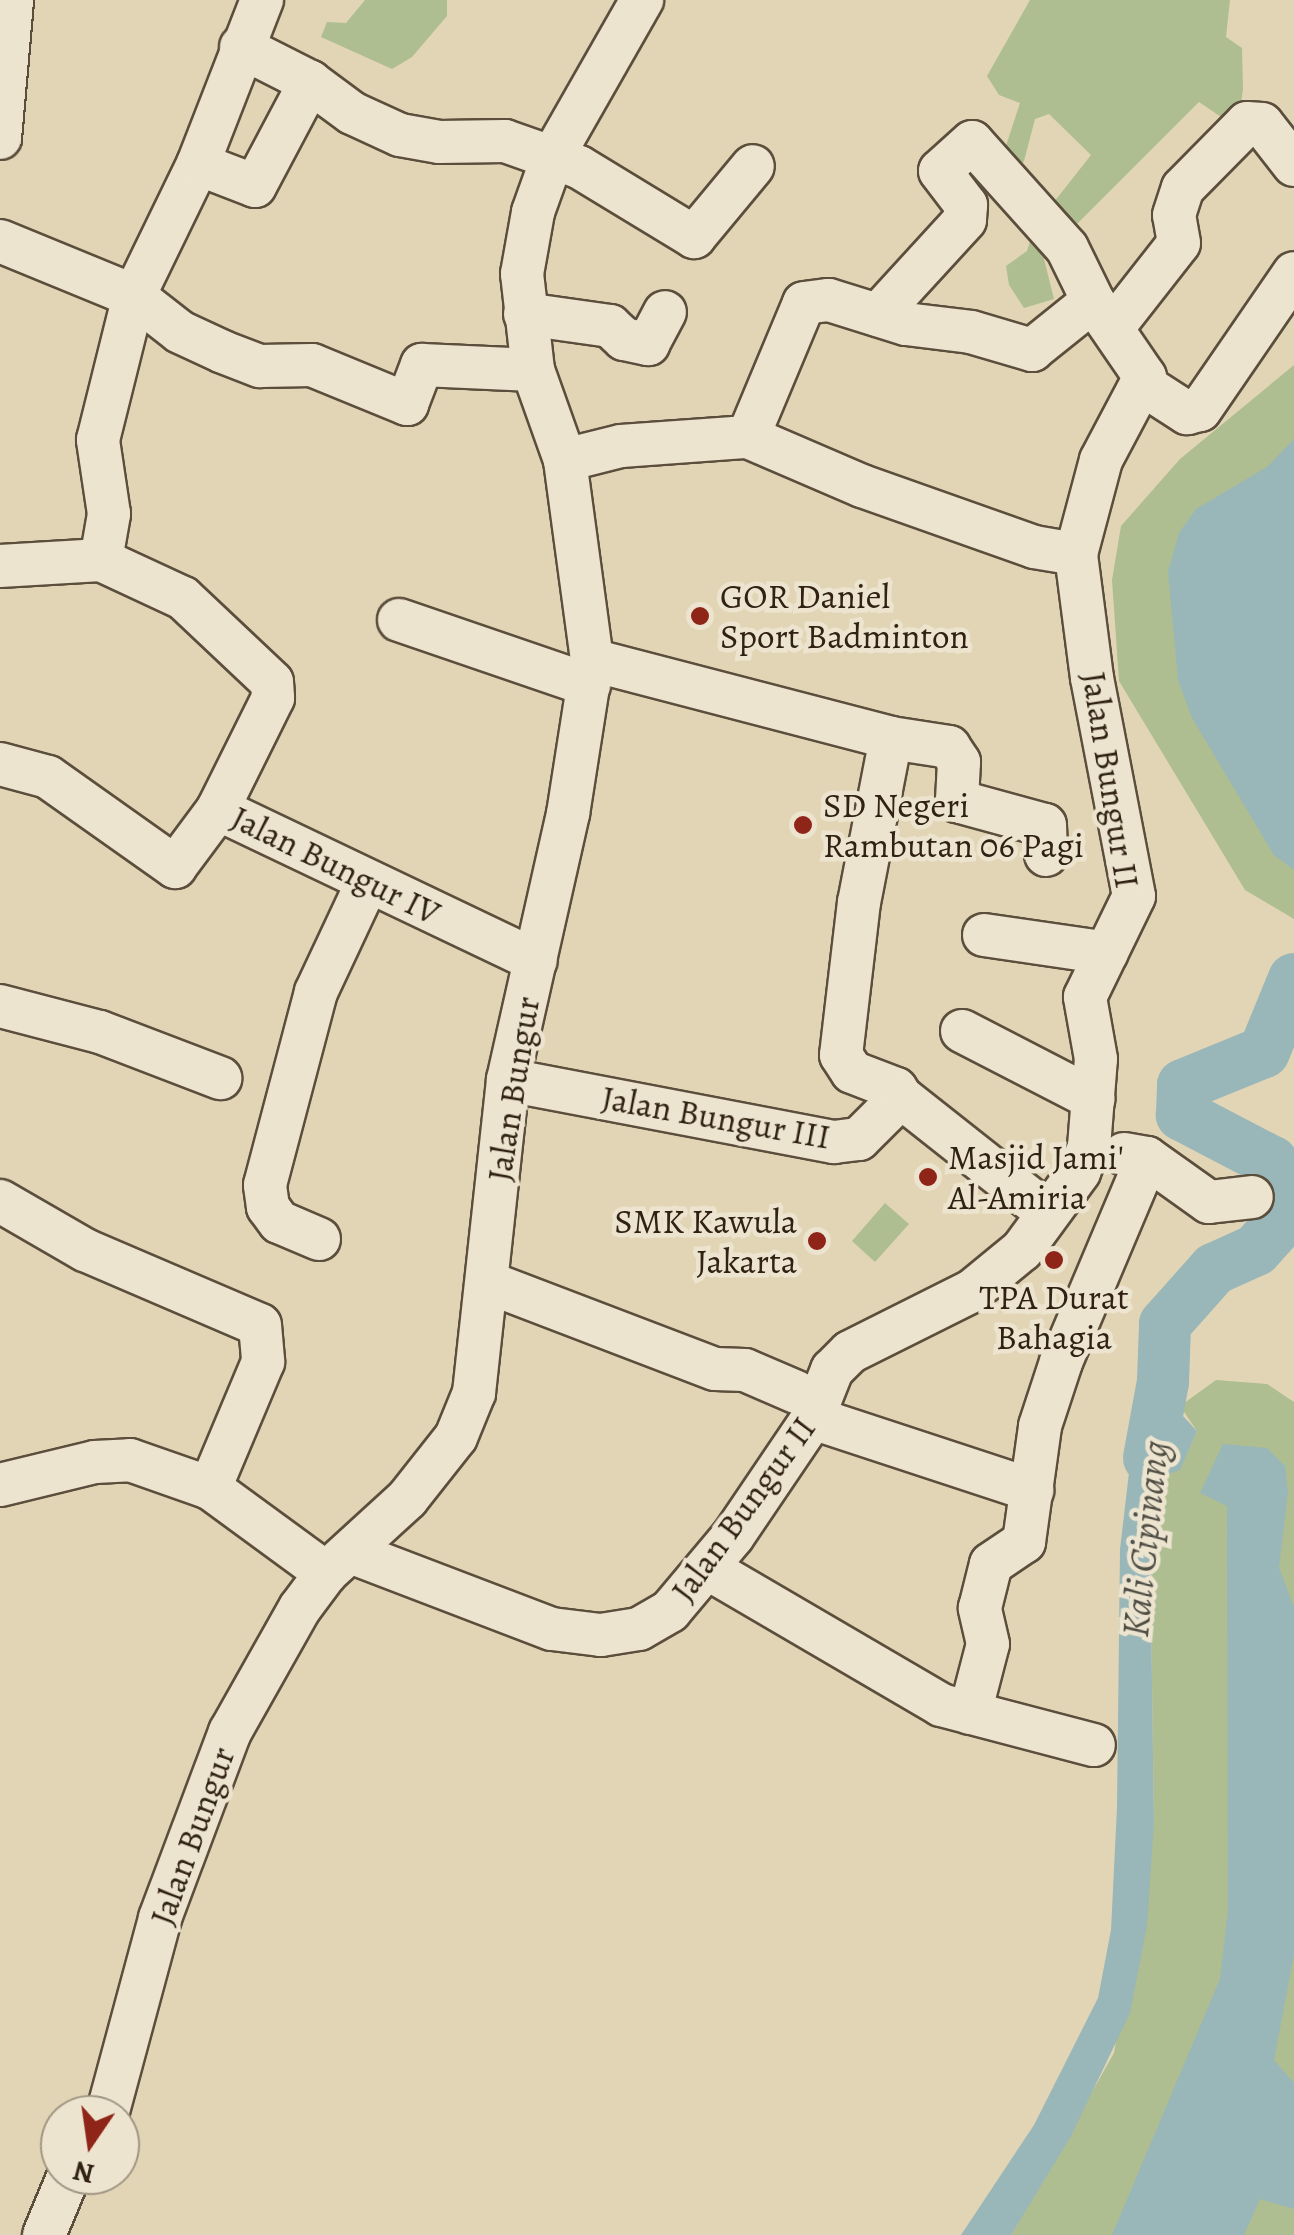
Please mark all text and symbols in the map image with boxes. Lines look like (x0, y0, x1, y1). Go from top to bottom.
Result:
place label: GOR Daniel Sport Badminton (720, 575, 969, 657)
marker: GOR Daniel Sport Badminton (689, 605, 711, 627)
street label: Jalan Bungur II (1073, 669, 1149, 891)
place label: SD Negeri Rambutan 06 Pagi (823, 784, 1084, 866)
street label: Jalan Bungur IV (225, 796, 447, 934)
marker: SD Negeri Rambutan 06 Pagi (792, 814, 814, 836)
street label: Jalan Bungur (478, 994, 548, 1184)
street label: Jalan Bungur III (598, 1076, 834, 1158)
place label: Masjid Jami' Al-Amiria (948, 1136, 1124, 1218)
marker: Masjid Jami' Al-Amiria (917, 1166, 939, 1188)
place label: SMK Kawula Jakarta (614, 1200, 797, 1282)
marker: SMK Kawula Jakarta (806, 1230, 828, 1252)
marker: TPA Durat Bahagia (1043, 1249, 1065, 1271)
place label: TPA Durat Bahagia (979, 1276, 1129, 1358)
street label: Jalan Bungur II (662, 1408, 824, 1610)
water label: Kali Cipinang (1113, 1439, 1179, 1639)
street label: Jalan Bungur (140, 1741, 244, 1931)
north arrow (40, 2095, 140, 2195)
text: N (70, 2151, 98, 2193)

